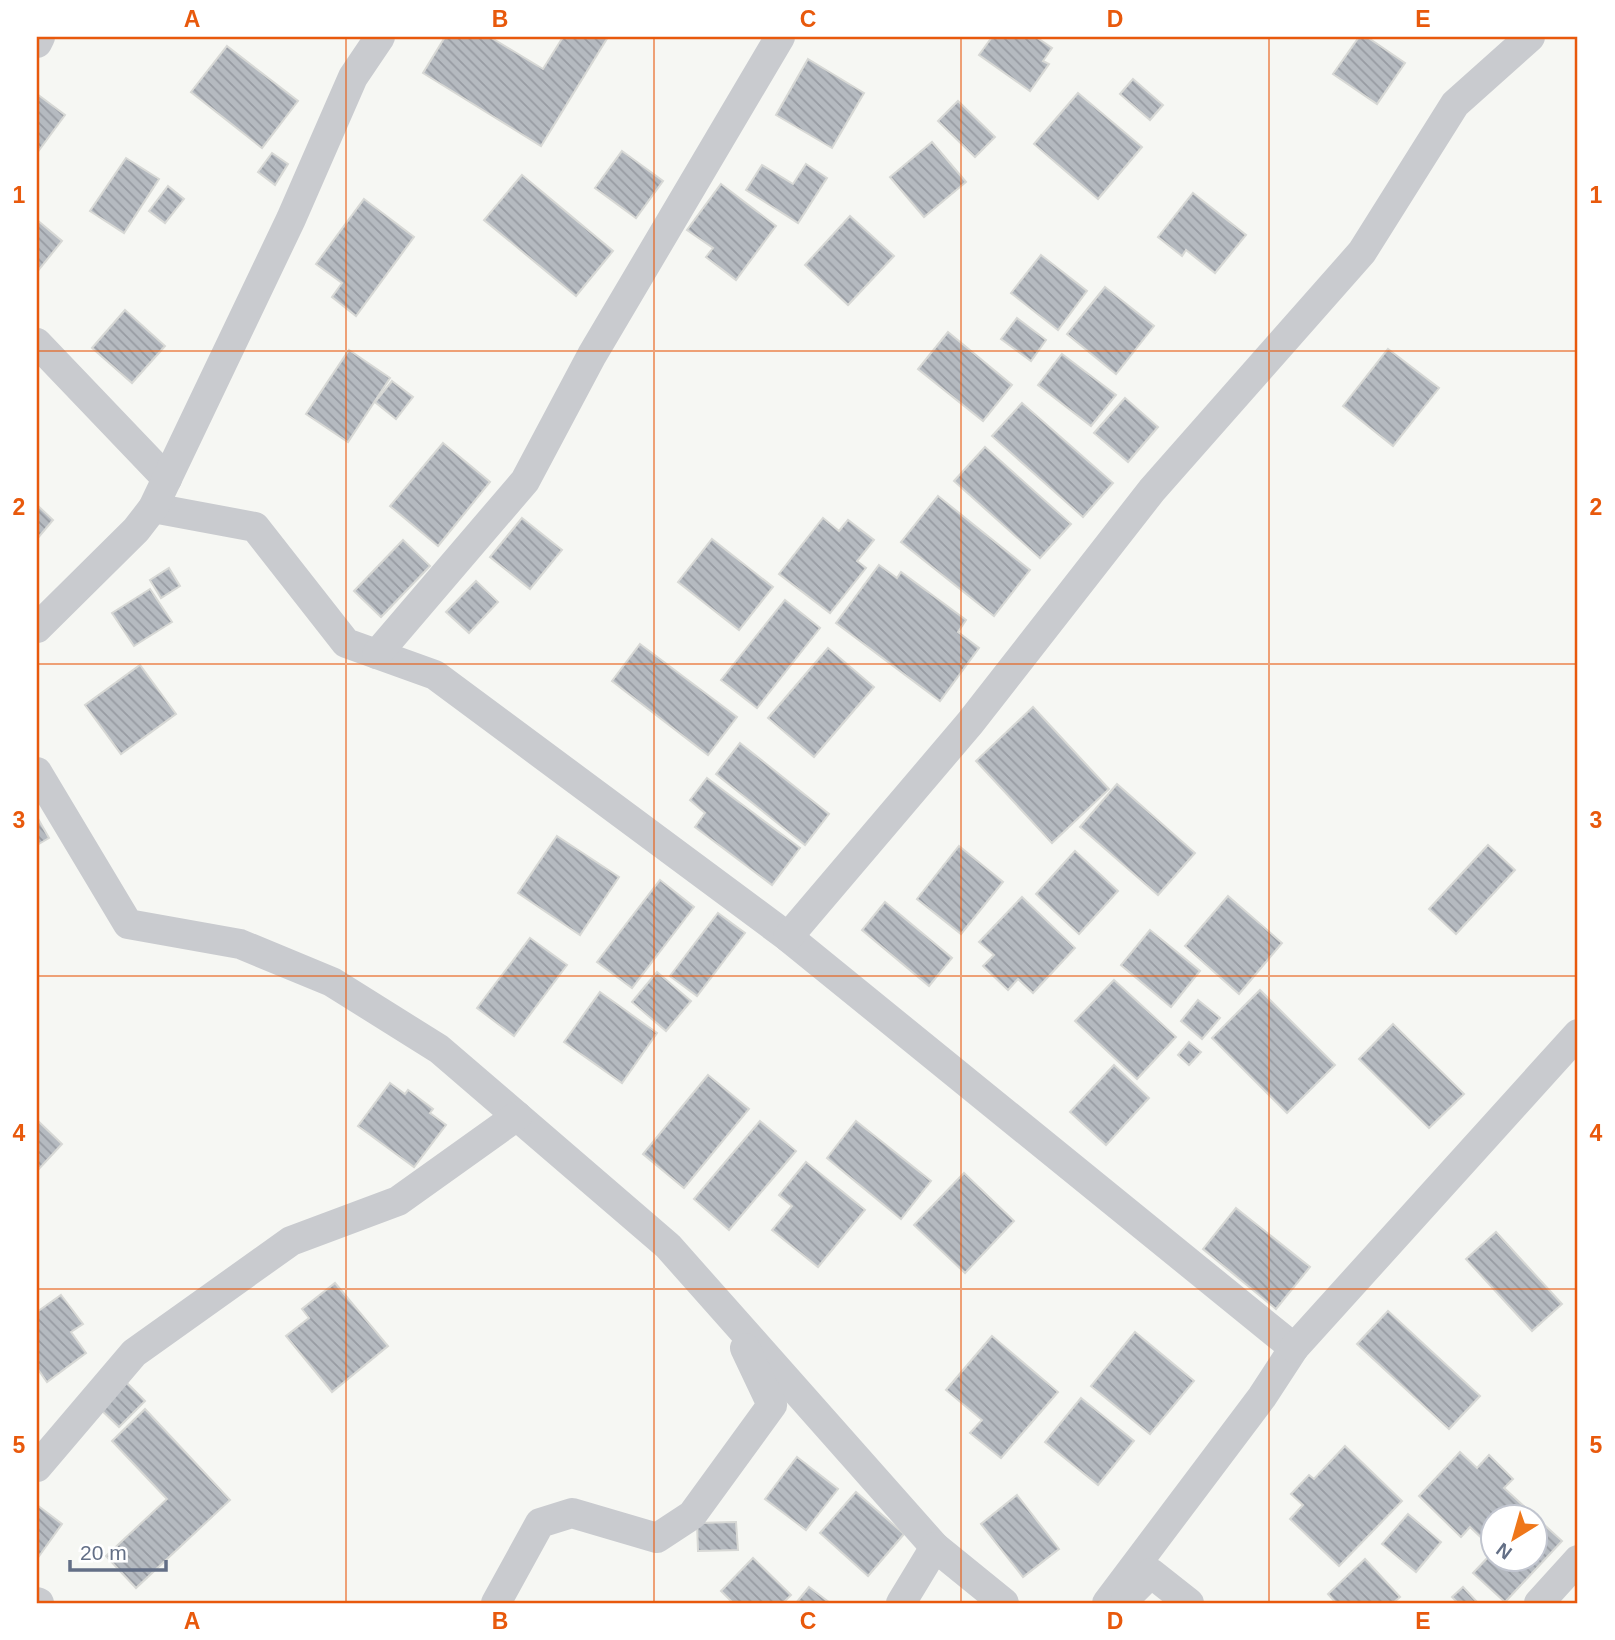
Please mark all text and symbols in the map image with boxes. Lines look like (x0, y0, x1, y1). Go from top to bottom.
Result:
text: A (184, 6, 200, 32)
text: B (492, 6, 508, 32)
text: C (800, 6, 816, 32)
text: D (1107, 6, 1123, 32)
text: E (1415, 6, 1431, 32)
text: 1 (13, 182, 26, 208)
text: 1 (1590, 182, 1603, 208)
text: 2 (13, 494, 25, 520)
text: 2 (1590, 494, 1602, 520)
text: 3 (13, 807, 25, 833)
text: 3 (1590, 807, 1602, 833)
text: 4 (13, 1120, 26, 1146)
text: 4 (1590, 1120, 1603, 1146)
text: 5 (13, 1432, 26, 1458)
text: 5 (1590, 1432, 1603, 1458)
north arrow (1478, 1504, 1548, 1574)
scale bar (70, 1528, 166, 1572)
text: N (1492, 1539, 1516, 1564)
text: 20 m (80, 1541, 127, 1564)
text: A (184, 1608, 200, 1634)
text: B (492, 1608, 508, 1634)
text: C (800, 1608, 816, 1634)
text: D (1107, 1608, 1123, 1634)
text: E (1415, 1608, 1431, 1634)

